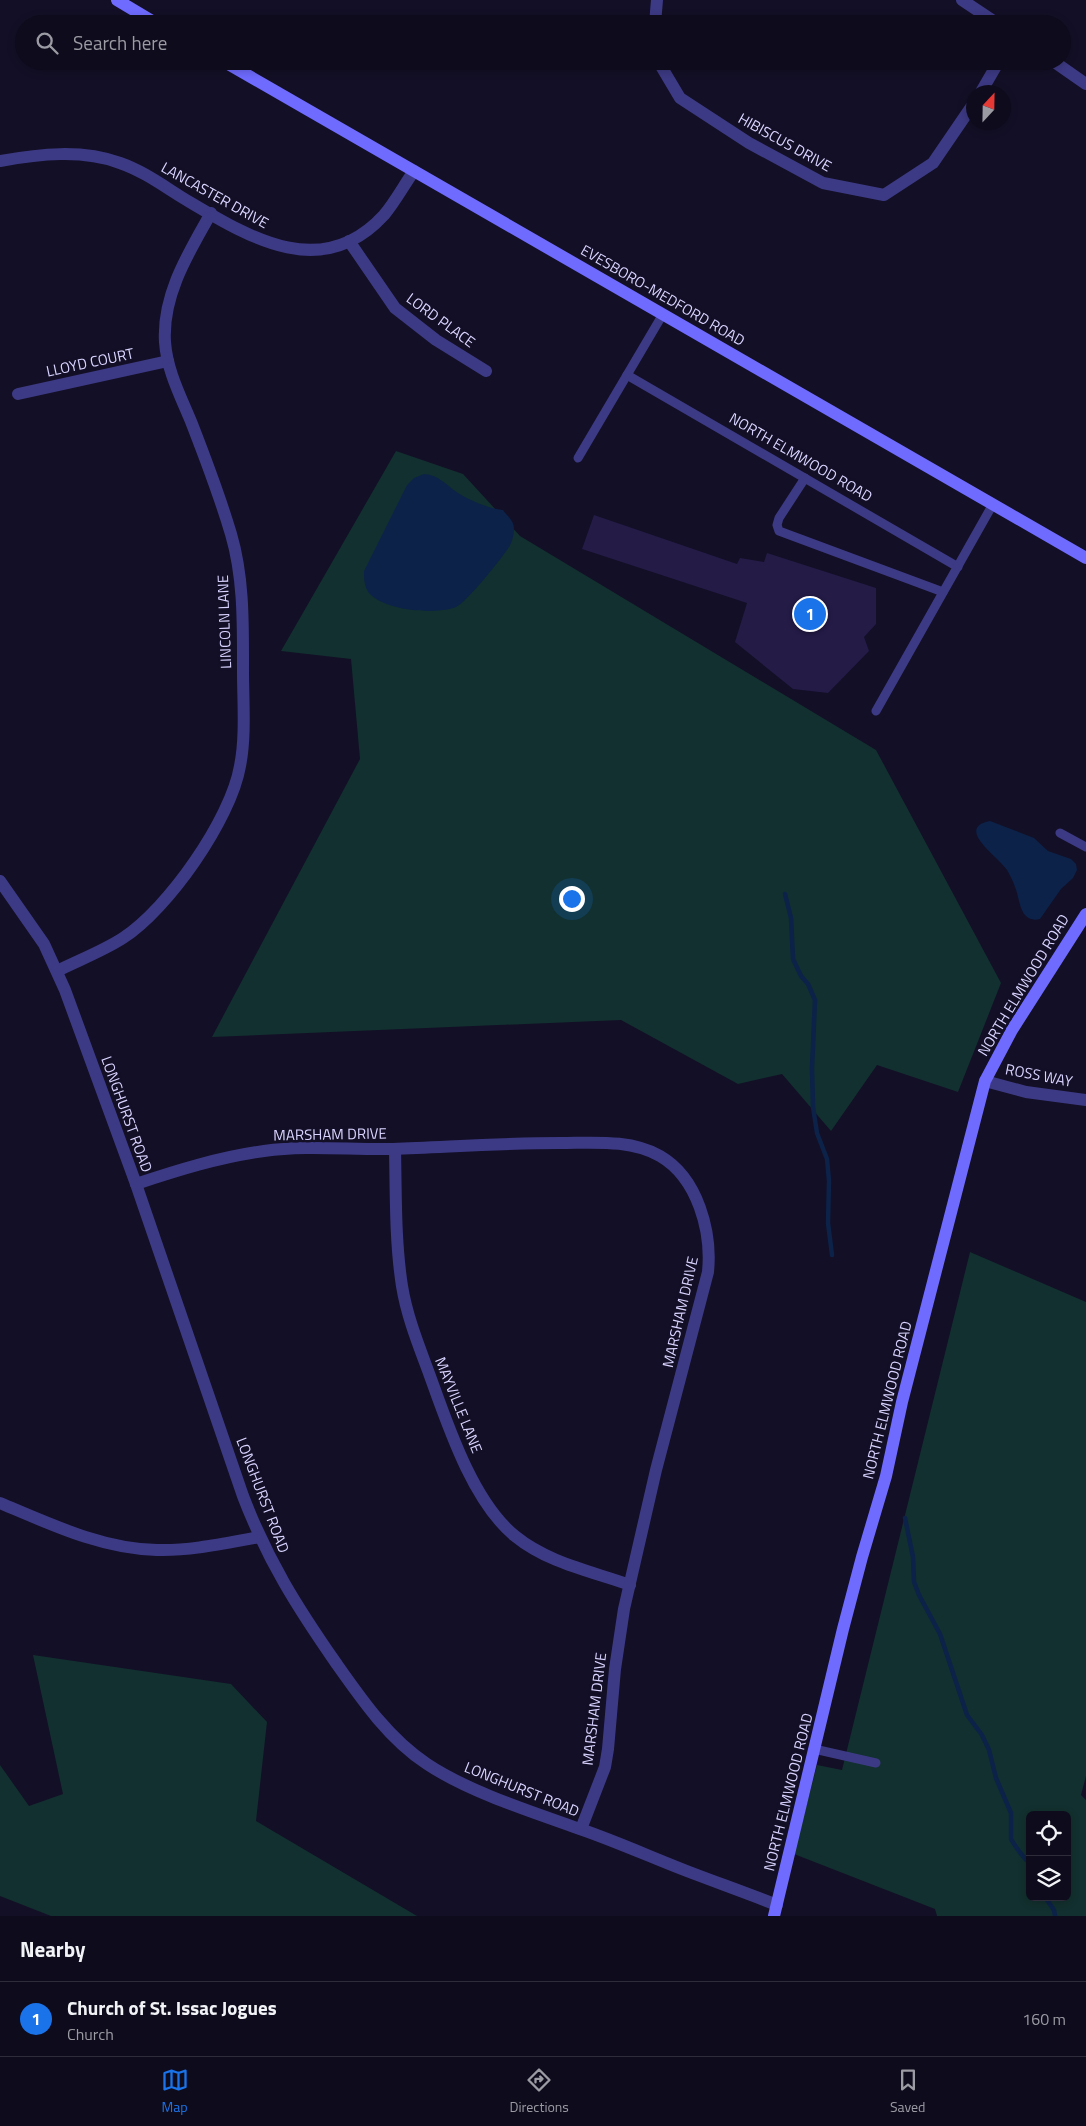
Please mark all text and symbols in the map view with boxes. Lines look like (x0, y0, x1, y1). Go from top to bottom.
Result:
search box (15, 15, 1071, 70)
text: Search here (73, 28, 167, 57)
icon: search (33, 29, 61, 57)
north arrow (966, 85, 1011, 130)
street label: HIBISCUS DRIVE (734, 107, 836, 177)
street label: LANCASTER DRIVE (157, 156, 273, 234)
street label: EVESBORO-MEDFORD ROAD (577, 238, 749, 352)
street label: LORD PLACE (402, 287, 480, 353)
street label: LLOYD COURT (44, 341, 136, 383)
street label: NORTH ELMWOOD ROAD (725, 406, 877, 508)
street label: LINCOLN LANE (211, 575, 237, 669)
pin: 1 (794, 595, 826, 633)
your location (559, 886, 585, 912)
street label: NORTH ELMWOOD ROAD (971, 910, 1075, 1060)
street label: LONGHURST ROAD (95, 1053, 159, 1175)
street label: ROSS WAY (1003, 1057, 1075, 1093)
street label: MARSHAM DRIVE (273, 1122, 387, 1146)
street label: MARSHAM DRIVE (656, 1254, 704, 1370)
street label: NORTH ELMWOOD ROAD (856, 1319, 918, 1481)
street label: MAYVILLE LANE (429, 1353, 489, 1457)
street label: LONGHURST ROAD (230, 1434, 296, 1556)
street label: MARSHAM DRIVE (576, 1651, 612, 1767)
street label: NORTH ELMWOOD ROAD (757, 1711, 819, 1873)
street label: LONGHURST ROAD (461, 1755, 583, 1823)
map controls (1026, 1811, 1071, 1901)
button: locate (1026, 1811, 1071, 1856)
button: layers (1026, 1856, 1071, 1901)
text: Nearby (20, 1933, 85, 1965)
text: Church of St. Issac Jogues (67, 1993, 277, 2022)
text: 1 (32, 2007, 40, 2031)
text: 160 m (1022, 2007, 1066, 2031)
text: Church (67, 2022, 114, 2046)
tab: Map (161, 2066, 189, 2117)
tab: Directions (510, 2066, 569, 2117)
tab: Saved (890, 2066, 926, 2117)

